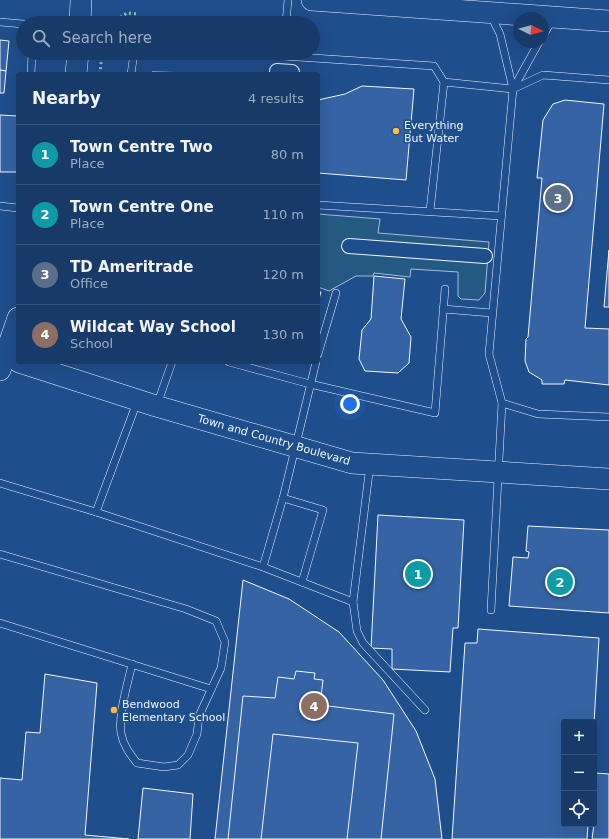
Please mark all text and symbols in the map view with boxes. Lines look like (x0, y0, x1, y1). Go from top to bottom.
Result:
north arrow (513, 12, 549, 48)
search box (16, 16, 320, 60)
icon: search (30, 27, 52, 49)
text: Search here (62, 29, 152, 47)
text: Nearby (32, 88, 101, 108)
text: 4 results (248, 91, 304, 106)
place label: Everything But Water (404, 119, 464, 145)
marker: Everything But Water (391, 126, 401, 136)
text: Town Centre Two (70, 138, 213, 156)
text: 1 (40, 147, 50, 162)
text: 80 m (271, 147, 304, 162)
text: Place (70, 156, 105, 171)
pin: 3 (545, 183, 571, 213)
text: Town Centre One (70, 198, 214, 216)
text: 2 (40, 207, 50, 222)
text: 110 m (262, 207, 304, 222)
text: Place (70, 216, 105, 231)
text: TD Ameritrade (70, 258, 193, 276)
text: 3 (40, 267, 50, 282)
text: 120 m (262, 267, 304, 282)
text: Office (70, 276, 108, 291)
text: Wildcat Way School (70, 318, 236, 336)
text: 4 (40, 327, 50, 342)
text: 130 m (262, 327, 304, 342)
text: School (70, 336, 113, 351)
your location (340, 394, 360, 414)
street label: Town and Country Boulevard (195, 412, 352, 468)
pin: 1 (405, 559, 431, 589)
pin: 2 (547, 567, 573, 597)
pin: 4 (301, 691, 327, 721)
place label: Bendwood Elementary School (122, 698, 225, 724)
marker: Bendwood Elementary School (109, 705, 119, 715)
map controls (561, 719, 597, 827)
button: + (561, 719, 597, 755)
button: − (561, 755, 597, 791)
button: locate (561, 791, 597, 827)

